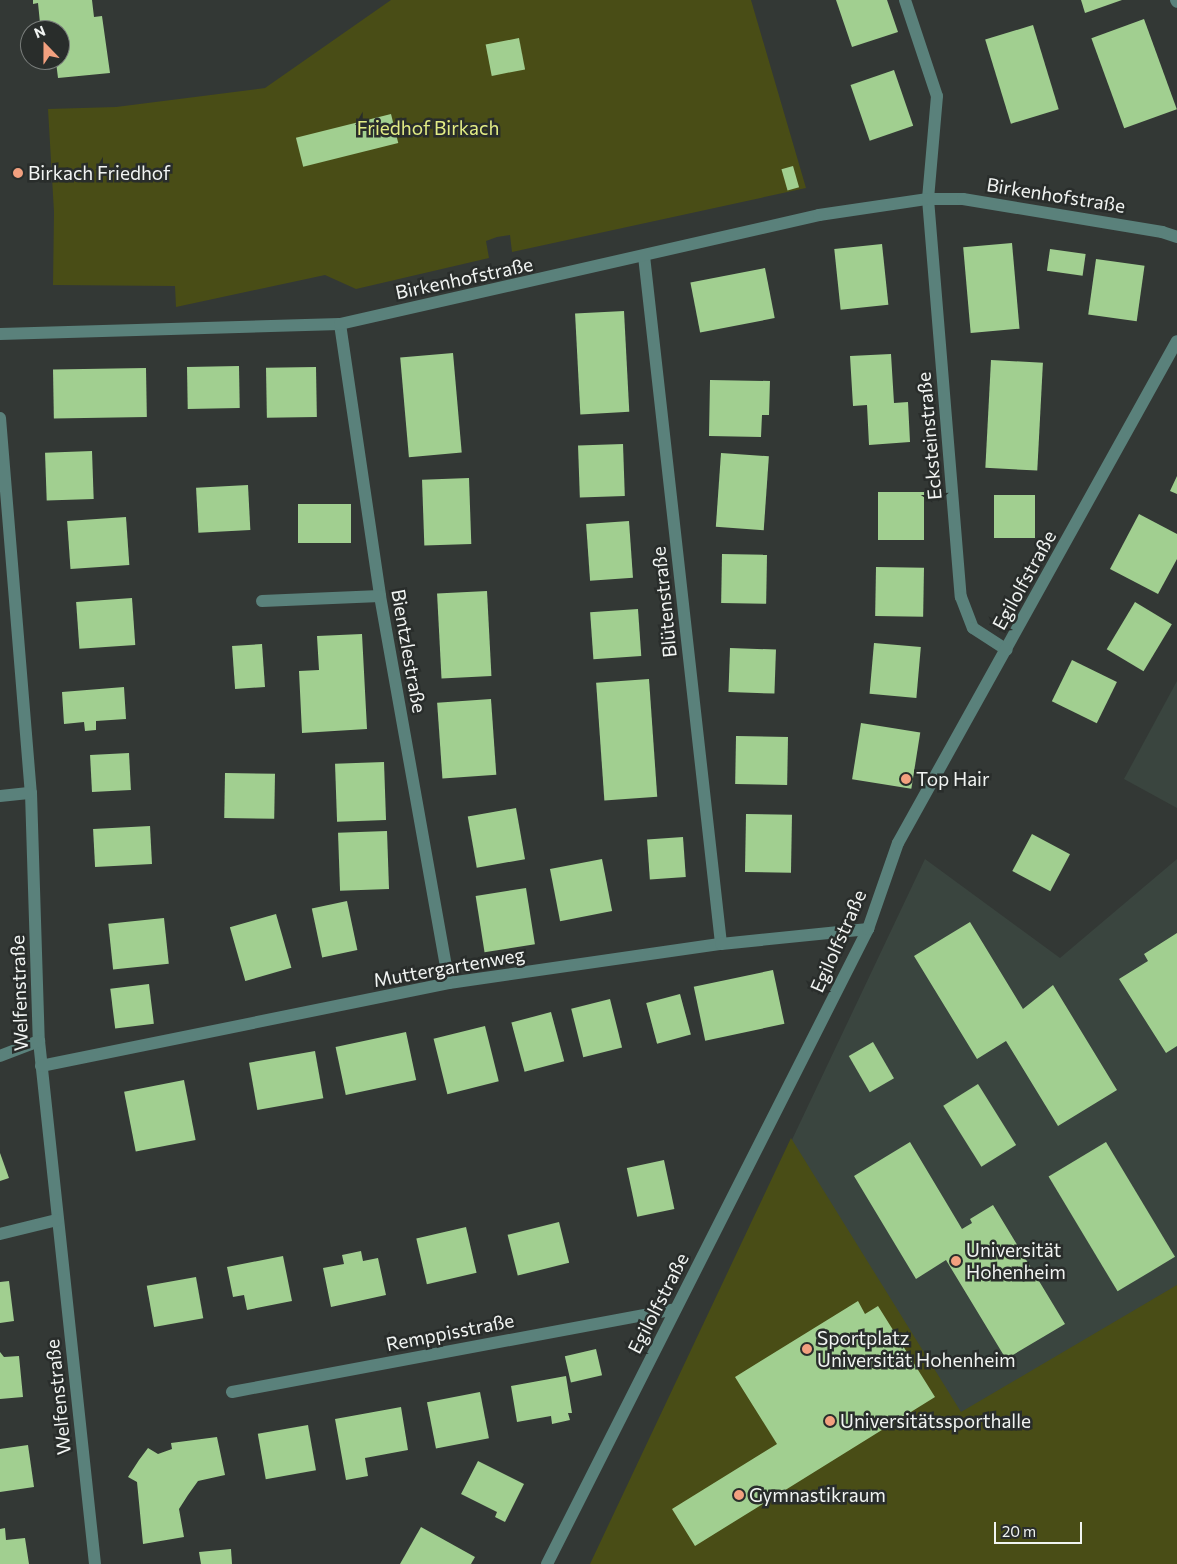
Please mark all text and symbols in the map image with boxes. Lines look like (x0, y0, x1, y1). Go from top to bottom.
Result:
north arrow (20, 20, 70, 70)
text: N (32, 22, 48, 41)
park label: Friedhof Birkach (357, 117, 499, 139)
place label: Birkach Friedhof (28, 162, 171, 184)
marker: Birkach Friedhof (12, 167, 24, 179)
street label: Birkenhofstraße (985, 173, 1127, 217)
street label: Birkenhofstraße (393, 252, 535, 304)
street label: Ecksteinstraße (912, 371, 946, 501)
street label: Egilolfstraße (987, 526, 1061, 634)
street label: Blütenstraße (647, 545, 681, 659)
street label: Bientzlestraße (387, 587, 431, 715)
place label: Top Hair (916, 768, 990, 790)
marker: Top Hair (900, 773, 912, 785)
street label: Egilolfstraße (805, 886, 871, 996)
street label: Welfenstraße (6, 935, 32, 1051)
street label: Muttergartenweg (372, 942, 526, 992)
place label: Universität Hohenheim (966, 1239, 1066, 1283)
street label: Egilolfstraße (623, 1249, 693, 1357)
marker: Universität Hohenheim (950, 1255, 962, 1267)
street label: Remppisstraße (384, 1308, 516, 1356)
place label: Sportplatz Universität Hohenheim (817, 1327, 1016, 1371)
street label: Welfenstraße (41, 1338, 75, 1456)
marker: Sportplatz Universität Hohenheim (801, 1343, 813, 1355)
place label: Universitätssporthalle (840, 1410, 1031, 1432)
marker: Universitätssporthalle (824, 1415, 836, 1427)
place label: Gymnastikraum (749, 1484, 886, 1506)
marker: Gymnastikraum (733, 1489, 745, 1501)
scale bar (997, 1512, 1084, 1544)
text: 20 m (1002, 1522, 1036, 1540)

